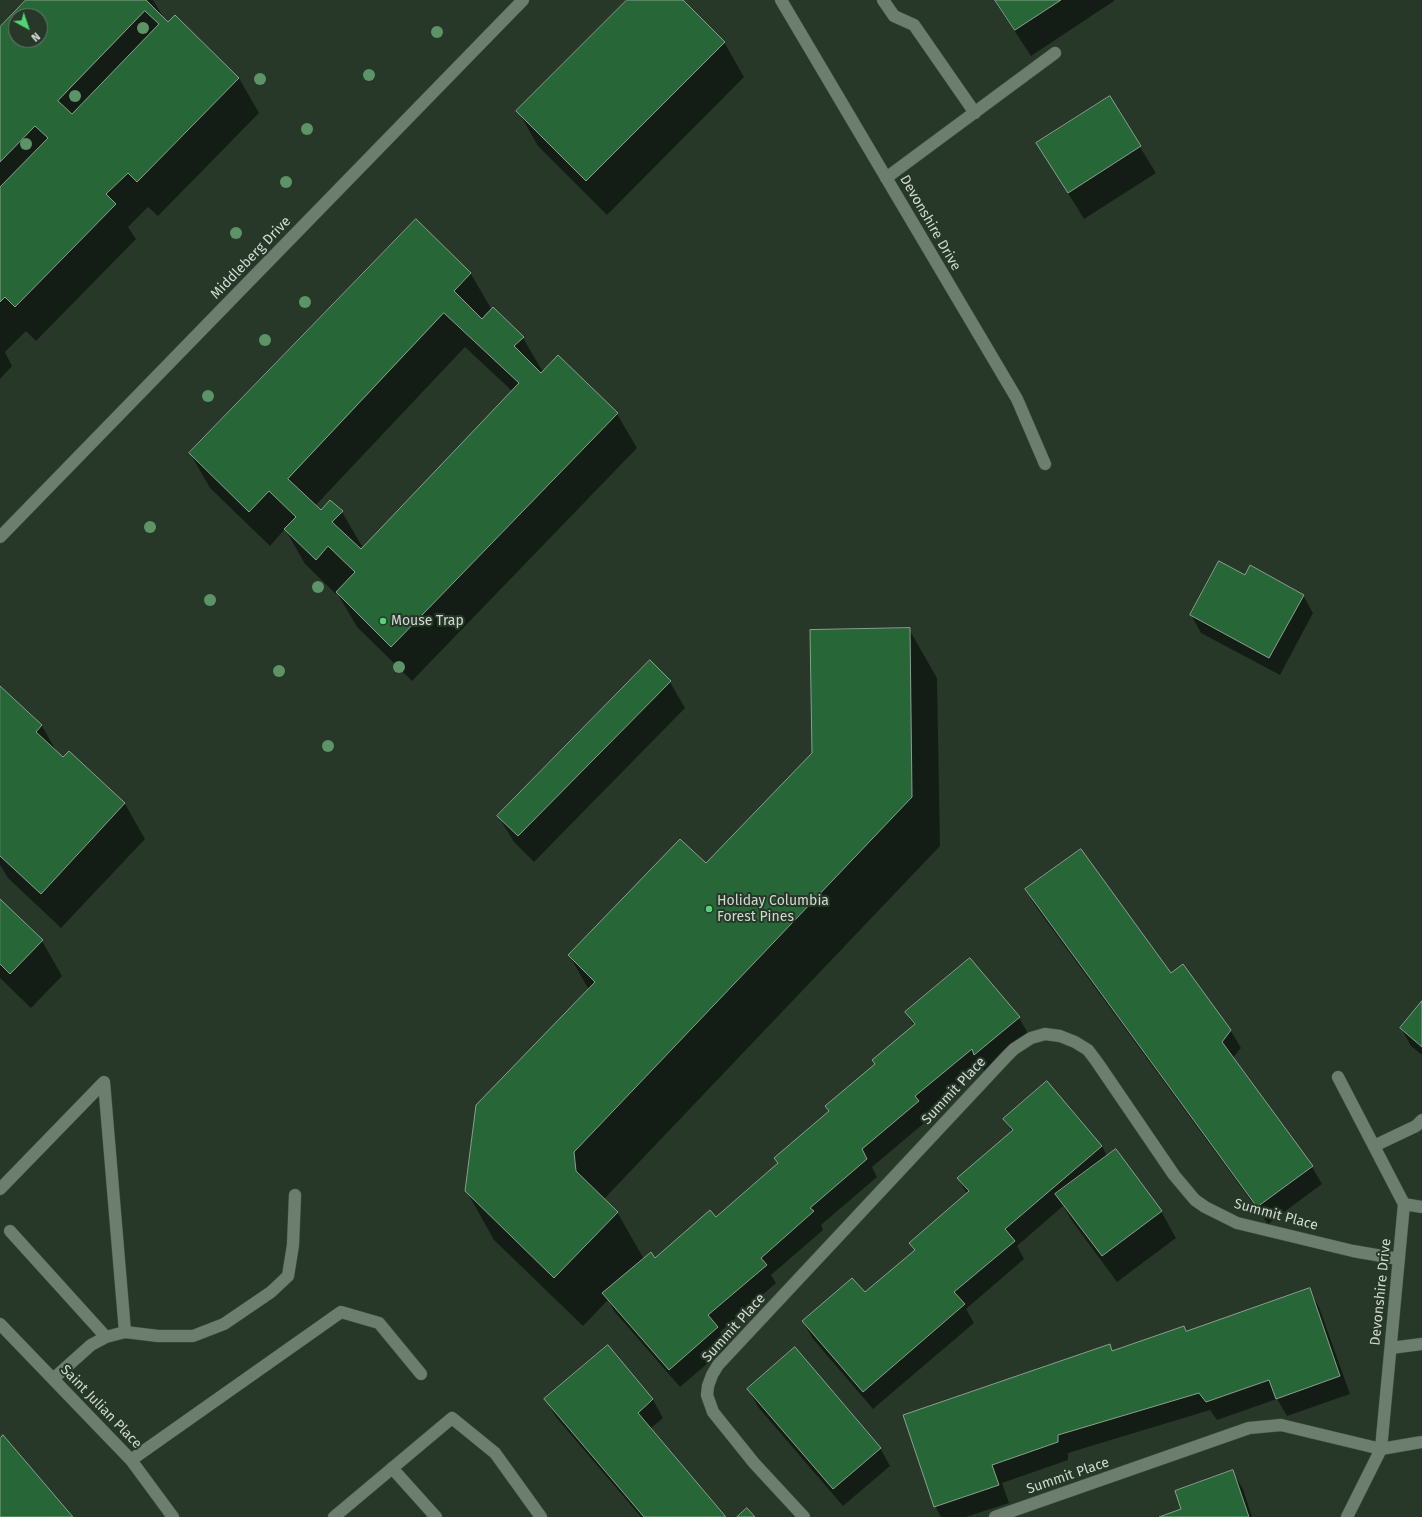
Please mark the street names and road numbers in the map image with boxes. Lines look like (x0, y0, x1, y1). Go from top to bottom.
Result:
street label: Devonshire Drive (896, 172, 964, 274)
street label: Middleberg Drive (207, 213, 295, 303)
street label: Summit Place (918, 1054, 990, 1128)
street label: Summit Place (1232, 1196, 1320, 1234)
street label: Devonshire Drive (1367, 1238, 1395, 1346)
street label: Summit Place (699, 1290, 769, 1366)
street label: Saint Julian Place (57, 1362, 145, 1452)
street label: Summit Place (1025, 1454, 1111, 1498)

